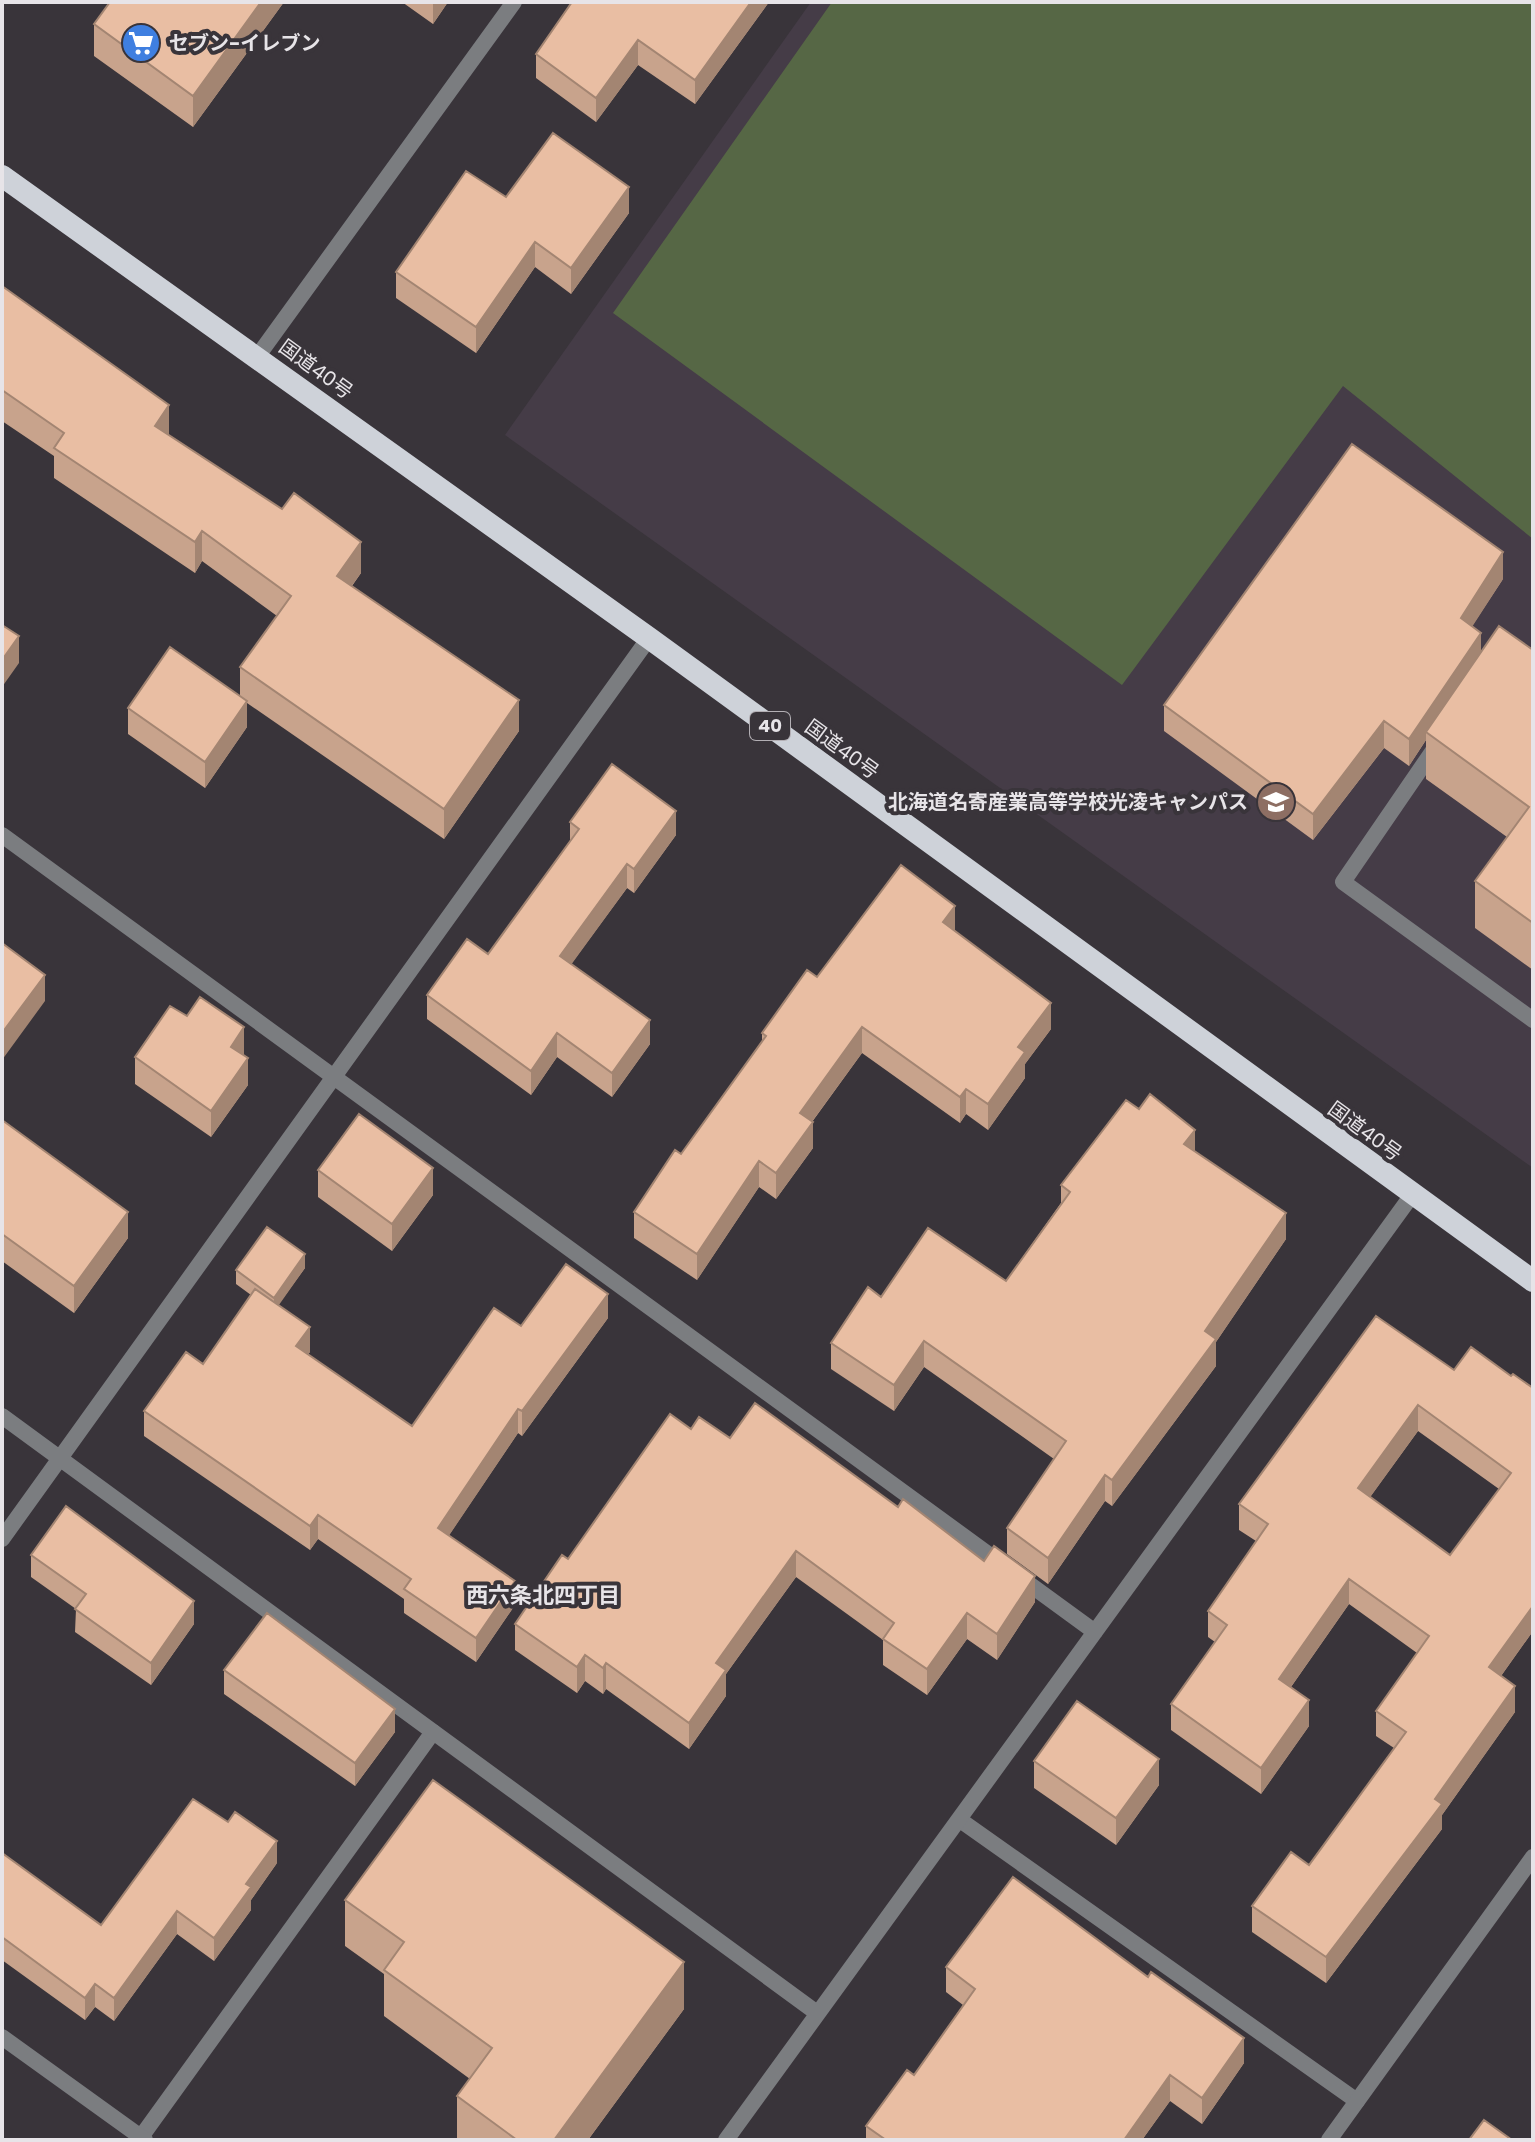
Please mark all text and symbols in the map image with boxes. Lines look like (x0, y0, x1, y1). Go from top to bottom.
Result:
supermarket icon: セブン-イレブン (120, 22, 162, 64)
place label: セブン-イレブン (169, 29, 321, 57)
street label: 国道40号 (273, 333, 359, 405)
road number: 40 (750, 712, 790, 740)
street label: 国道40号 (799, 713, 885, 785)
school or university icon: 北海道名寄産業高等学校光凌キャンパス (1255, 781, 1297, 823)
place label: 北海道名寄産業高等学校光凌キャンパス (888, 788, 1248, 816)
street label: 国道40号 (1322, 1095, 1408, 1167)
district label: 西六条北四丁目 (466, 1580, 620, 1611)

